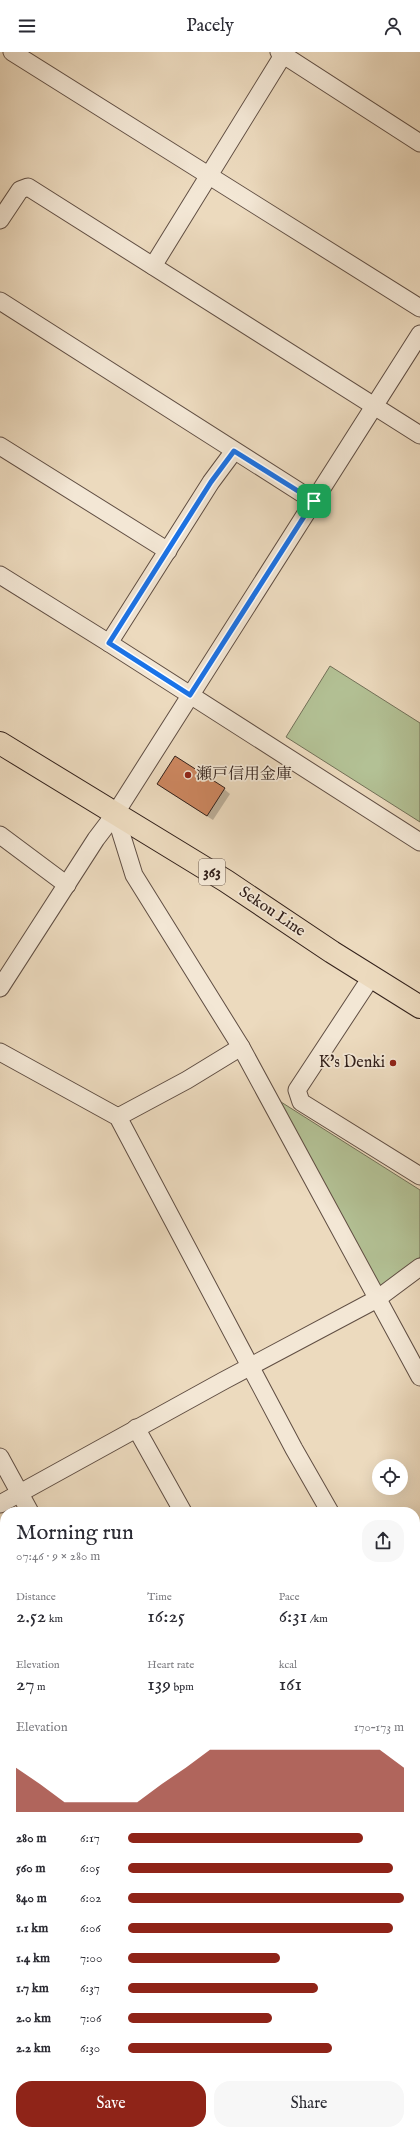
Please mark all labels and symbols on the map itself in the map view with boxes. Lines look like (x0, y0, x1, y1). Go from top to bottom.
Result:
pin (297, 484, 331, 518)
place label: 瀬戸信用金庫 (196, 765, 292, 785)
marker: 瀬戸信用金庫 (183, 770, 193, 780)
road number: 363 (199, 859, 225, 885)
street label: Sekou Line (235, 883, 309, 941)
place label: K's Denki (319, 1053, 385, 1073)
marker: K's Denki (388, 1058, 398, 1068)

